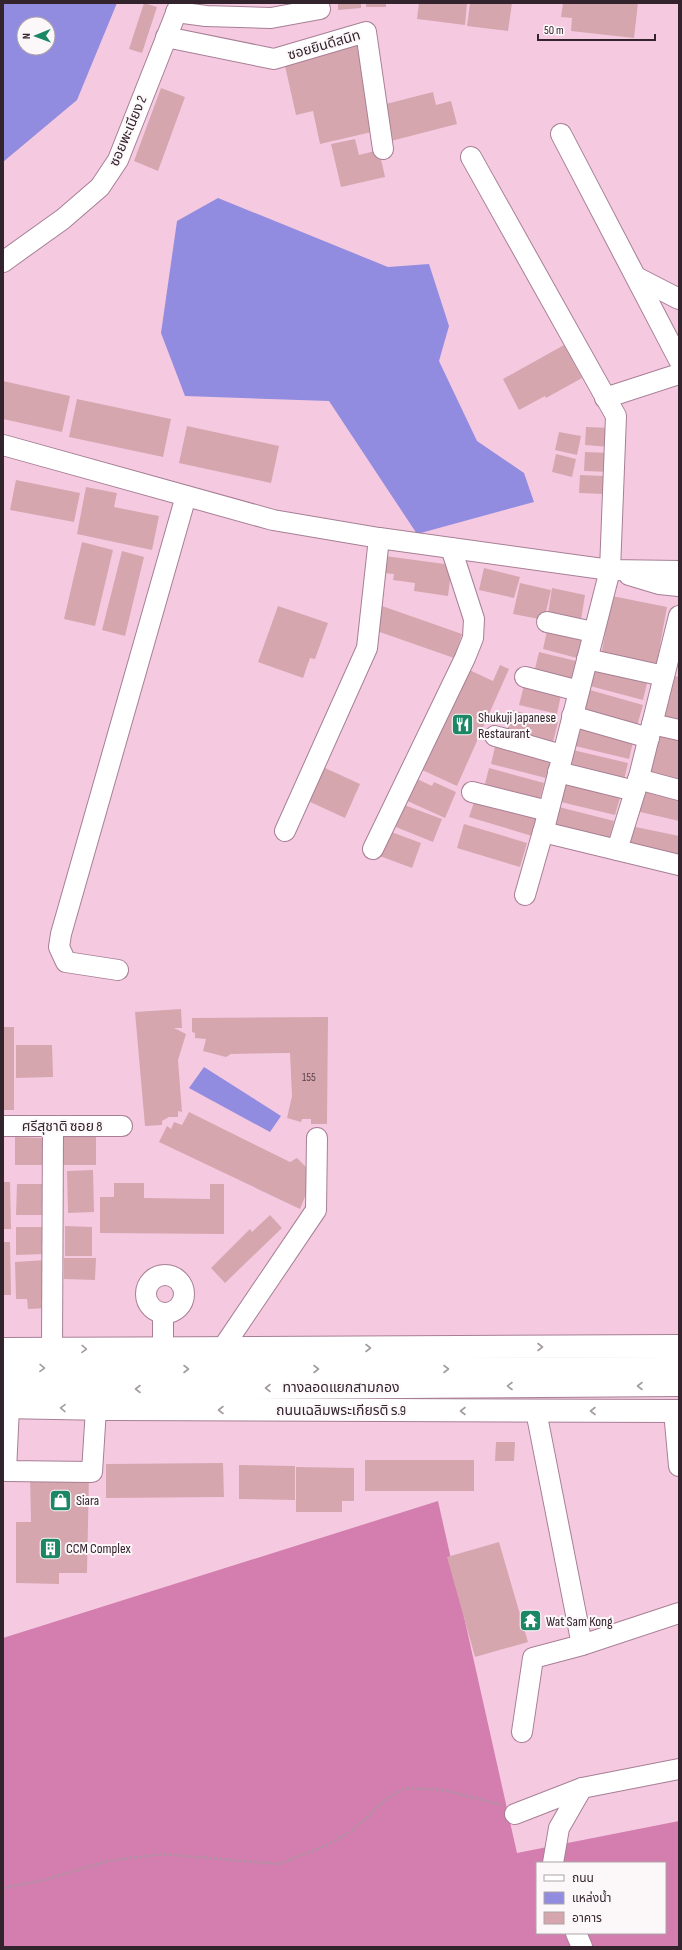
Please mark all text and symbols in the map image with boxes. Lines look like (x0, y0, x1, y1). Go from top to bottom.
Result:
north arrow (16, 16, 56, 56)
scale bar (538, 16, 655, 42)
text: 50 m (544, 23, 564, 38)
street label: ซอยยินดีสนิท (286, 27, 362, 63)
text: N (20, 33, 33, 39)
street label: ซอยพะเนียง 2 (106, 93, 151, 169)
place label: Shukuji Japanese Restaurant (478, 709, 556, 742)
restaurant icon: Shukuji Japanese Restaurant (449, 712, 475, 738)
house number: 155 (302, 1070, 316, 1085)
street label: ศรีสุชาติ ซอย 8 (22, 1118, 102, 1135)
one-way arrow (537, 1343, 543, 1351)
one-way arrow (365, 1344, 371, 1352)
one-way arrow (81, 1345, 87, 1353)
one-way arrow (39, 1364, 45, 1372)
one-way arrow (183, 1365, 189, 1373)
one-way arrow (313, 1365, 319, 1373)
one-way arrow (443, 1365, 449, 1373)
street label: ทางลอดแยกสามกอง (283, 1379, 399, 1396)
one-way arrow (637, 1381, 643, 1390)
one-way arrow (507, 1382, 513, 1390)
one-way arrow (265, 1384, 271, 1392)
one-way arrow (135, 1385, 141, 1393)
street label: ถนนเฉลิมพระเกียรติ ร.9 (276, 1402, 406, 1419)
one-way arrow (60, 1404, 66, 1412)
one-way arrow (218, 1406, 224, 1414)
one-way arrow (460, 1407, 466, 1415)
one-way arrow (590, 1407, 596, 1415)
shop icon: Siara (48, 1487, 74, 1513)
place label: Siara (76, 1492, 99, 1509)
building icon: CCM Complex (38, 1535, 64, 1561)
place label: CCM Complex (66, 1540, 131, 1557)
temple icon: Wat Sam Kong (517, 1608, 543, 1634)
place label: Wat Sam Kong (546, 1613, 613, 1630)
legend (536, 1862, 666, 1934)
text: ถนน (572, 1871, 594, 1886)
text: แหล่งน้ำ (572, 1889, 611, 1906)
text: อาคาร (572, 1911, 602, 1926)

